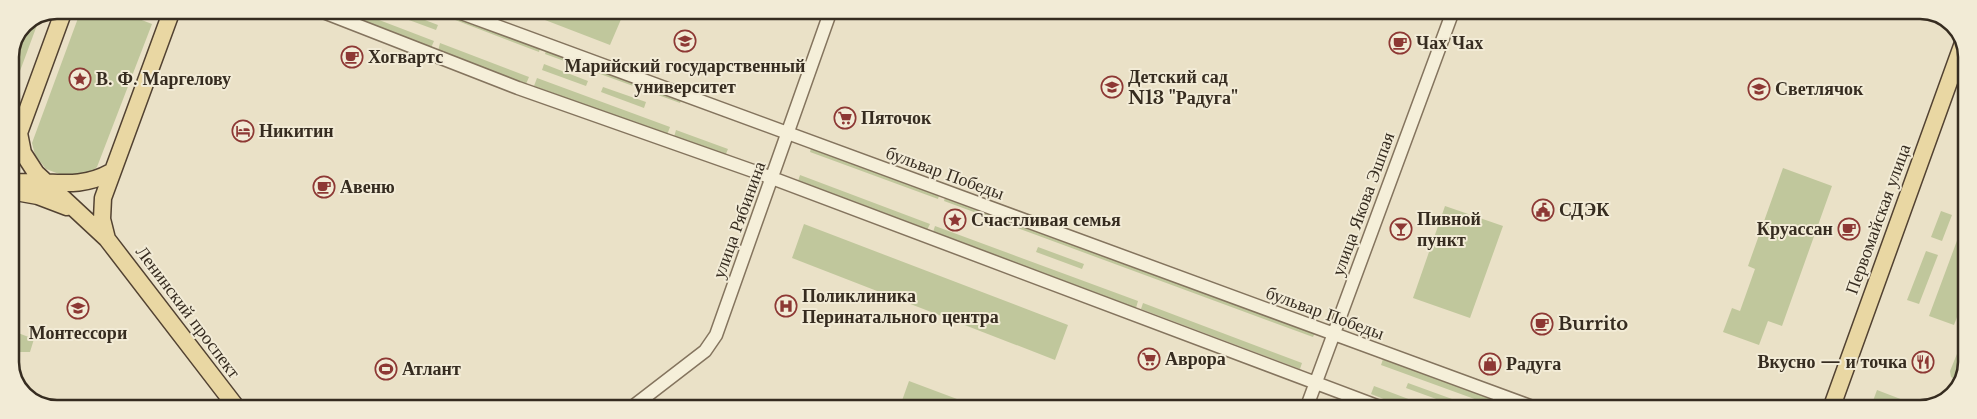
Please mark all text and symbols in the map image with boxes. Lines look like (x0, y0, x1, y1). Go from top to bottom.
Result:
school or university icon: Марийский государственный университет (673, 29, 697, 53)
cafe icon: Чах Чах (1388, 31, 1412, 55)
place label: Чах Чах (1416, 32, 1483, 54)
cafe icon: Хогвартс (340, 45, 364, 69)
place label: Хогвартс (368, 46, 443, 68)
place label: Марийский государственный университет (565, 55, 805, 98)
place label: Детский сад N13 "Радуга" (1128, 66, 1238, 109)
place icon: В. Ф. Маргелову (68, 67, 92, 91)
place label: В. Ф. Маргелову (96, 68, 231, 90)
school or university icon: Детский сад N13 "Радуга" (1100, 75, 1124, 99)
school or university icon: Светлячок (1747, 77, 1771, 101)
place label: Светлячок (1775, 78, 1864, 100)
supermarket icon: Пяточок (833, 106, 857, 130)
place label: Пяточок (861, 107, 932, 129)
hotel icon: Никитин (231, 119, 255, 143)
place label: Никитин (259, 120, 334, 142)
street label: улица Якова Эшпая (1327, 129, 1399, 279)
street label: бульвар Победы (883, 141, 1007, 205)
street label: Первомайская улица (1841, 141, 1915, 297)
street label: улица Рябинина (708, 158, 770, 282)
cafe icon: Авеню (312, 175, 336, 199)
place label: Авеню (340, 176, 395, 198)
public building icon: СДЭК (1531, 198, 1555, 222)
place label: СДЭК (1559, 199, 1609, 221)
place icon: Счастливая семья (943, 208, 967, 232)
place label: Пивной пункт (1417, 208, 1481, 251)
place label: Счастливая семья (971, 209, 1121, 231)
bar icon: Пивной пункт (1389, 217, 1413, 241)
cafe icon: Круассан (1837, 217, 1861, 241)
place label: Круассан (1757, 218, 1833, 240)
street label: Ленинский проспект (131, 241, 245, 383)
street label: бульвар Победы (1263, 281, 1387, 345)
place label: Поликлиника Перинатального центра (802, 285, 999, 328)
hospital icon: Поликлиника Перинатального центра (774, 294, 798, 318)
school or university icon: Монтессори (66, 296, 90, 320)
cafe icon: Burrito (1530, 312, 1554, 336)
place label: Burrito (1558, 313, 1628, 335)
place label: Монтессори (29, 322, 127, 344)
supermarket icon: Аврора (1137, 347, 1161, 371)
place label: Аврора (1165, 348, 1226, 370)
restaurant icon: Вкусно — и точка (1911, 350, 1935, 374)
place label: Вкусно — и точка (1757, 351, 1907, 373)
shop icon: Радуга (1478, 352, 1502, 376)
place label: Радуга (1506, 353, 1561, 375)
sports icon: Атлант (374, 357, 398, 381)
place label: Атлант (402, 358, 461, 380)

